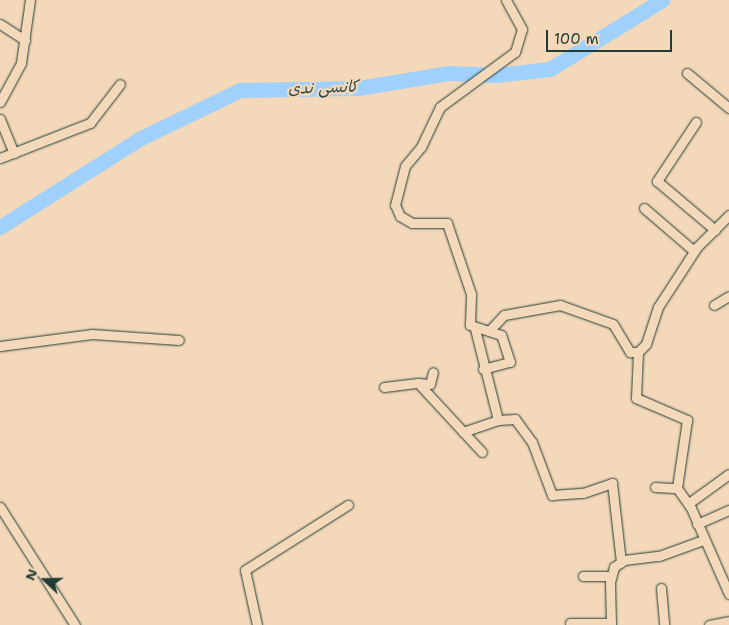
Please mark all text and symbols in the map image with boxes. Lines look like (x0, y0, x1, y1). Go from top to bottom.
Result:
scale bar (549, 20, 675, 52)
text: 100 m (554, 29, 599, 49)
water label: کانسی ندی (288, 77, 358, 99)
north arrow (20, 555, 70, 605)
text: N (21, 566, 41, 583)

